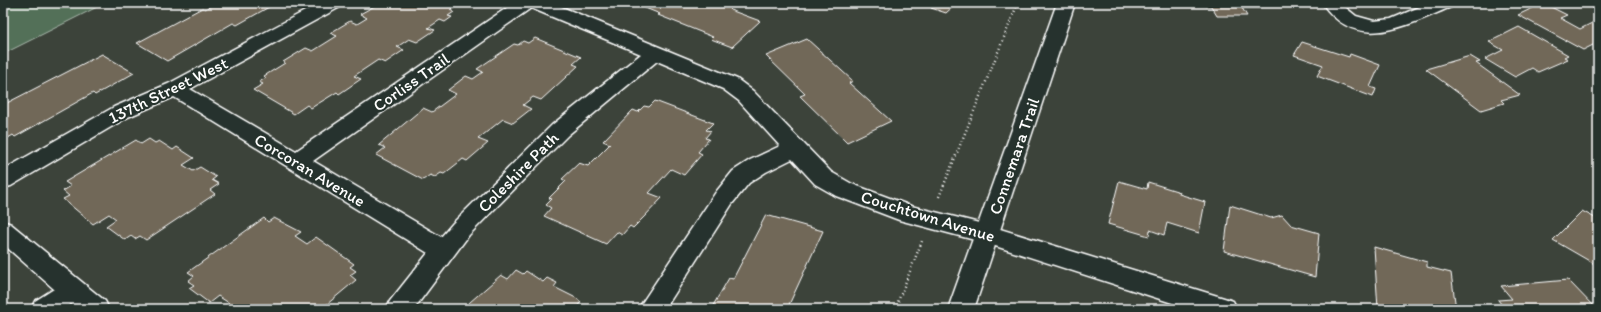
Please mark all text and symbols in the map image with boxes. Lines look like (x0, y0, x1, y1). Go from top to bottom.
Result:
street label: Corliss Trail (369, 48, 453, 116)
street label: 137th Street West (105, 52, 231, 128)
street label: Connemara Trail (985, 95, 1043, 217)
street label: Coleshire Path (474, 128, 562, 216)
street label: Corcoran Avenue (251, 129, 369, 211)
street label: Couchtown Avenue (859, 186, 997, 246)

